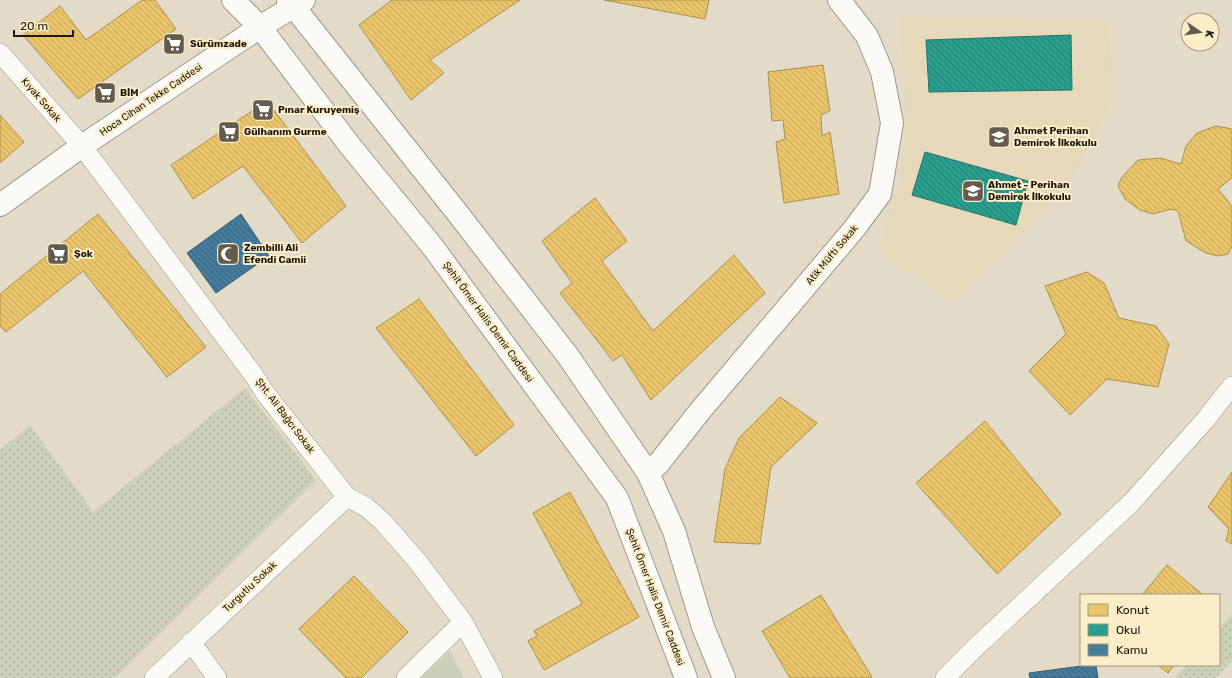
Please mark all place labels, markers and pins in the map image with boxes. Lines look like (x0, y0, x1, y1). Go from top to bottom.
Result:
supermarket icon: Sürümzade (161, 31, 187, 57)
place label: Sürümzade (190, 38, 247, 50)
supermarket icon: BİM (92, 80, 118, 106)
place label: BİM (120, 87, 139, 99)
supermarket icon: Pınar Kuruyemiş (250, 97, 276, 123)
place label: Pınar Kuruyemiş (278, 104, 360, 116)
supermarket icon: Gülhanım Gurme (216, 119, 242, 145)
school or university icon: Ahmet Perihan Demirok İlkokulu (986, 124, 1012, 150)
place label: Ahmet Perihan Demirok İlkokulu (1014, 125, 1097, 149)
place label: Gülhanım Gurme (244, 126, 327, 138)
school or university icon: Ahmet - Perihan Demirok İlkokulu (960, 178, 986, 204)
place label: Ahmet - Perihan Demirok İlkokulu (988, 179, 1071, 203)
supermarket icon: Şok (45, 241, 71, 267)
mosque icon: Zembilli Ali Efendi Camii (215, 241, 241, 267)
place label: Zembilli Ali Efendi Camii (244, 242, 306, 266)
place label: Şok (74, 248, 93, 260)

